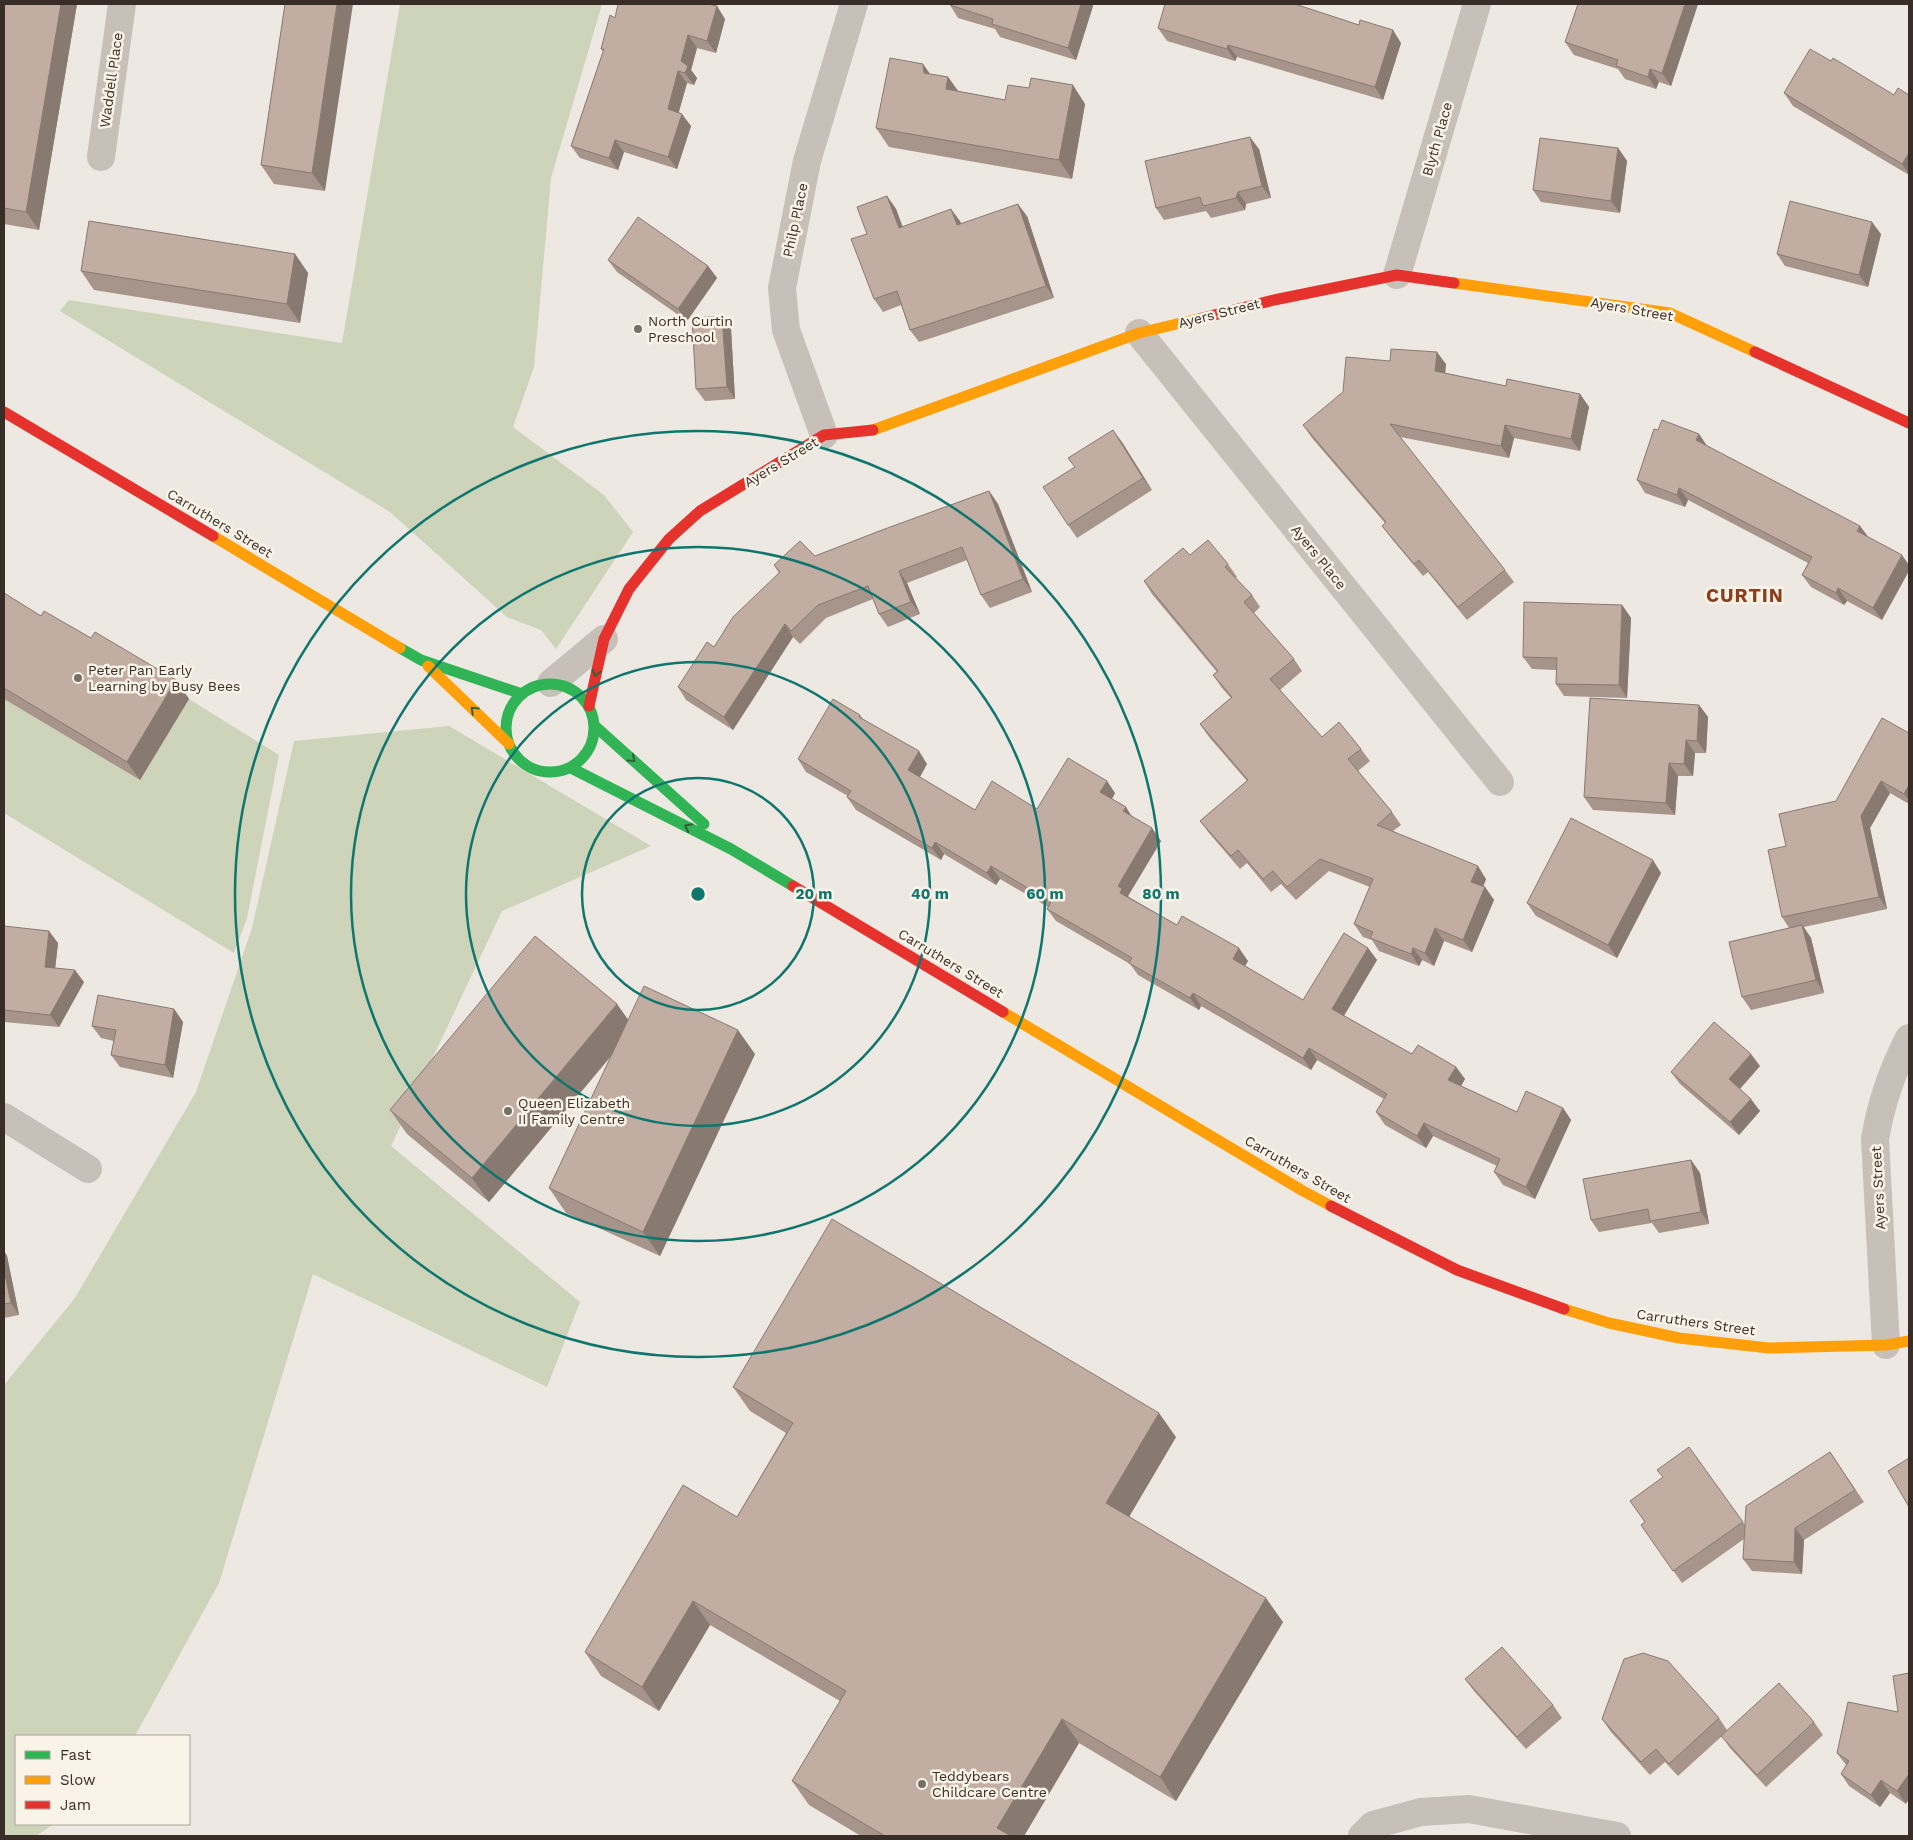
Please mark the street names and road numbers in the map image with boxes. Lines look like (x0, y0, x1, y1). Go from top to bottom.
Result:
street label: Waddell Place (96, 31, 126, 129)
street label: Blyth Place (1419, 100, 1455, 178)
street label: Philp Place (779, 181, 811, 259)
street label: Ayers Street (1589, 294, 1675, 324)
street label: Ayers Street (1177, 295, 1262, 331)
street label: Ayers Street (741, 434, 821, 490)
street label: Carruthers Street (164, 485, 276, 561)
street label: Ayers Place (1288, 522, 1350, 592)
street label: Carruthers Street (895, 925, 1007, 1001)
street label: Carruthers Street (1242, 1132, 1354, 1206)
street label: Ayers Street (1868, 1146, 1888, 1230)
street label: Carruthers Street (1636, 1306, 1757, 1338)

